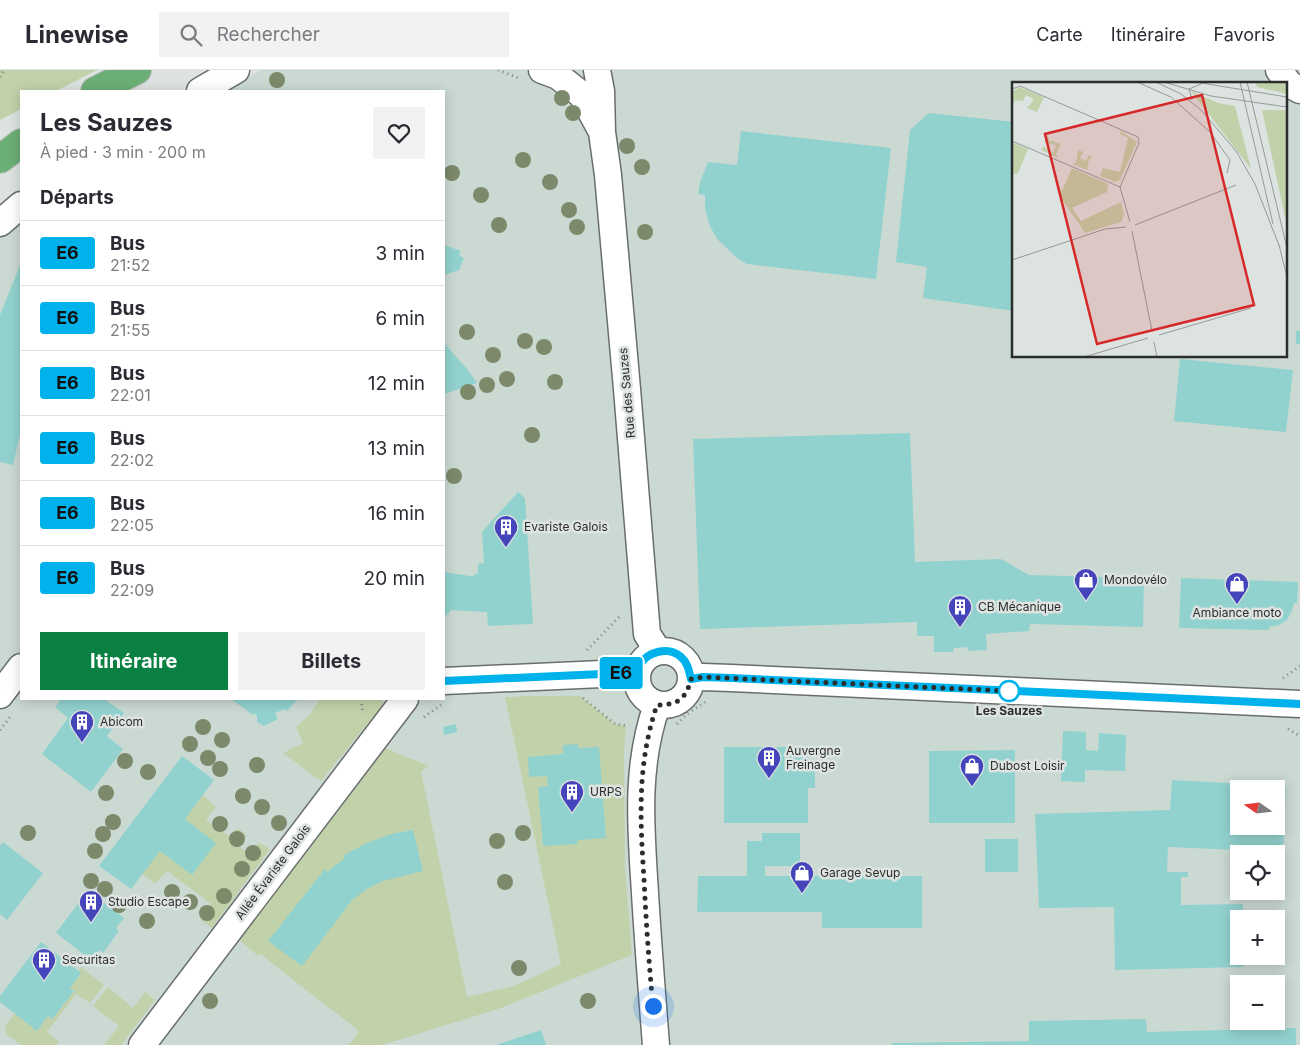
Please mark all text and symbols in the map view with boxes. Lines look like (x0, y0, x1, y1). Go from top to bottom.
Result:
search box (159, 12, 509, 57)
text: Linewise (25, 20, 129, 49)
icon: search (177, 21, 205, 49)
text: Rechercher (217, 23, 320, 46)
text: Carte (1036, 24, 1083, 45)
text: Itinéraire (1111, 24, 1185, 45)
text: Favoris (1213, 24, 1275, 45)
inset map (1012, 82, 1288, 358)
button: heart (373, 107, 425, 159)
text: Les Sauzes (40, 108, 173, 137)
text: À pied · 3 min · 200 m (40, 142, 206, 162)
text: Départs (40, 186, 114, 209)
text: Bus (110, 232, 145, 255)
text: E6 (56, 242, 79, 263)
text: 3 min (375, 242, 425, 265)
text: 21:52 (110, 255, 150, 275)
text: Bus (110, 297, 145, 320)
text: E6 (56, 307, 79, 328)
text: 6 min (375, 307, 425, 330)
text: 21:55 (110, 320, 150, 340)
street label: Rue des Sauzes (615, 347, 638, 439)
text: Bus (110, 362, 145, 385)
text: E6 (56, 372, 79, 393)
text: 12 min (368, 372, 425, 395)
text: 22:01 (110, 385, 151, 405)
text: Bus (110, 427, 145, 450)
text: E6 (56, 437, 79, 458)
text: 13 min (368, 437, 425, 460)
text: 22:02 (110, 450, 154, 470)
text: Bus (110, 492, 145, 515)
text: E6 (56, 502, 79, 523)
text: 16 min (368, 502, 425, 525)
building icon: Evariste Galois (493, 514, 519, 548)
text: 22:05 (110, 515, 154, 535)
place label: Evariste Galois (524, 519, 608, 534)
text: Bus (110, 557, 145, 580)
text: E6 (56, 567, 79, 588)
text: 20 min (364, 567, 425, 590)
shop icon: Mondovélo (1073, 567, 1099, 601)
shop icon: Ambiance moto (1224, 571, 1250, 605)
place label: Mondovélo (1104, 572, 1167, 587)
text: 22:09 (110, 580, 154, 600)
building icon: CB Mécanique (947, 594, 973, 628)
place label: CB Mécanique (978, 599, 1061, 614)
place label: Ambiance moto (1193, 605, 1281, 620)
button: Itinéraire (40, 632, 228, 690)
button: Billets (238, 632, 425, 690)
line badge: E6 (598, 657, 644, 689)
text: E6 (610, 662, 632, 683)
marker: Les Sauzes (998, 680, 1020, 702)
place label: Les Sauzes (976, 703, 1042, 718)
building icon: Abicom (69, 709, 95, 743)
place label: Abicom (100, 714, 143, 729)
place label: Auvergne Freinage (786, 743, 841, 772)
building icon: Auvergne Freinage (756, 745, 782, 779)
shop icon: Dubost Loisir (959, 753, 985, 787)
place label: Dubost Loisir (990, 758, 1065, 773)
building icon: URPS (559, 779, 585, 813)
north arrow (1230, 780, 1285, 835)
map controls (1230, 780, 1285, 1030)
place label: URPS (590, 784, 622, 799)
street label: Allée Évariste Galois (232, 821, 313, 922)
button: locate (1230, 845, 1285, 900)
shop icon: Garage Sevup (789, 860, 815, 894)
place label: Garage Sevup (820, 865, 900, 880)
building icon: Studio Escape (78, 889, 104, 923)
place label: Studio Escape (108, 894, 189, 909)
button: + (1230, 910, 1285, 965)
building icon: Securitas (31, 947, 57, 981)
place label: Securitas (62, 952, 115, 967)
button: − (1230, 975, 1285, 1030)
your location (641, 994, 666, 1019)

